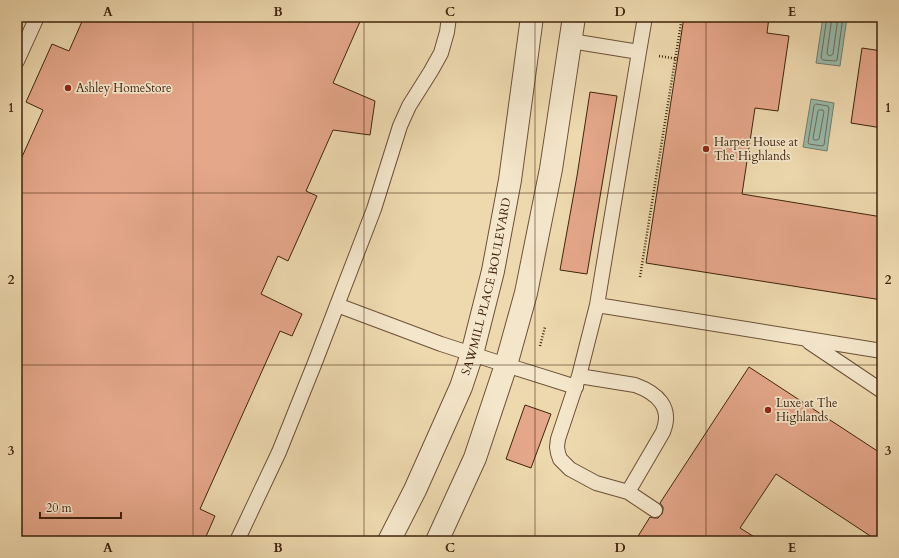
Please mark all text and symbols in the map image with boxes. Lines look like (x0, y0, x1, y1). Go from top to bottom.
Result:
text: A (103, 3, 113, 21)
text: B (273, 3, 283, 21)
text: C (445, 3, 455, 21)
text: D (614, 3, 626, 21)
text: E (788, 3, 796, 21)
place label: Ashley HomeStore (76, 80, 171, 96)
marker: Ashley HomeStore (63, 83, 73, 93)
text: 1 (8, 99, 14, 117)
text: 1 (885, 99, 891, 117)
place label: Harper House at The Highlands (714, 134, 798, 164)
marker: Harper House at The Highlands (701, 144, 711, 154)
street label: SAWMILL PLACE BOULEVARD (457, 196, 515, 377)
text: 2 (8, 271, 15, 289)
text: 2 (885, 271, 892, 289)
place label: Luxe at The Highlands (776, 395, 838, 425)
marker: Luxe at The Highlands (763, 405, 773, 415)
text: 3 (8, 442, 15, 460)
text: 3 (885, 442, 892, 460)
scale bar (40, 494, 121, 520)
text: 20 m (46, 500, 73, 516)
text: A (103, 539, 113, 557)
text: B (273, 539, 283, 557)
text: C (445, 539, 455, 557)
text: D (614, 539, 626, 557)
text: E (788, 539, 796, 557)

